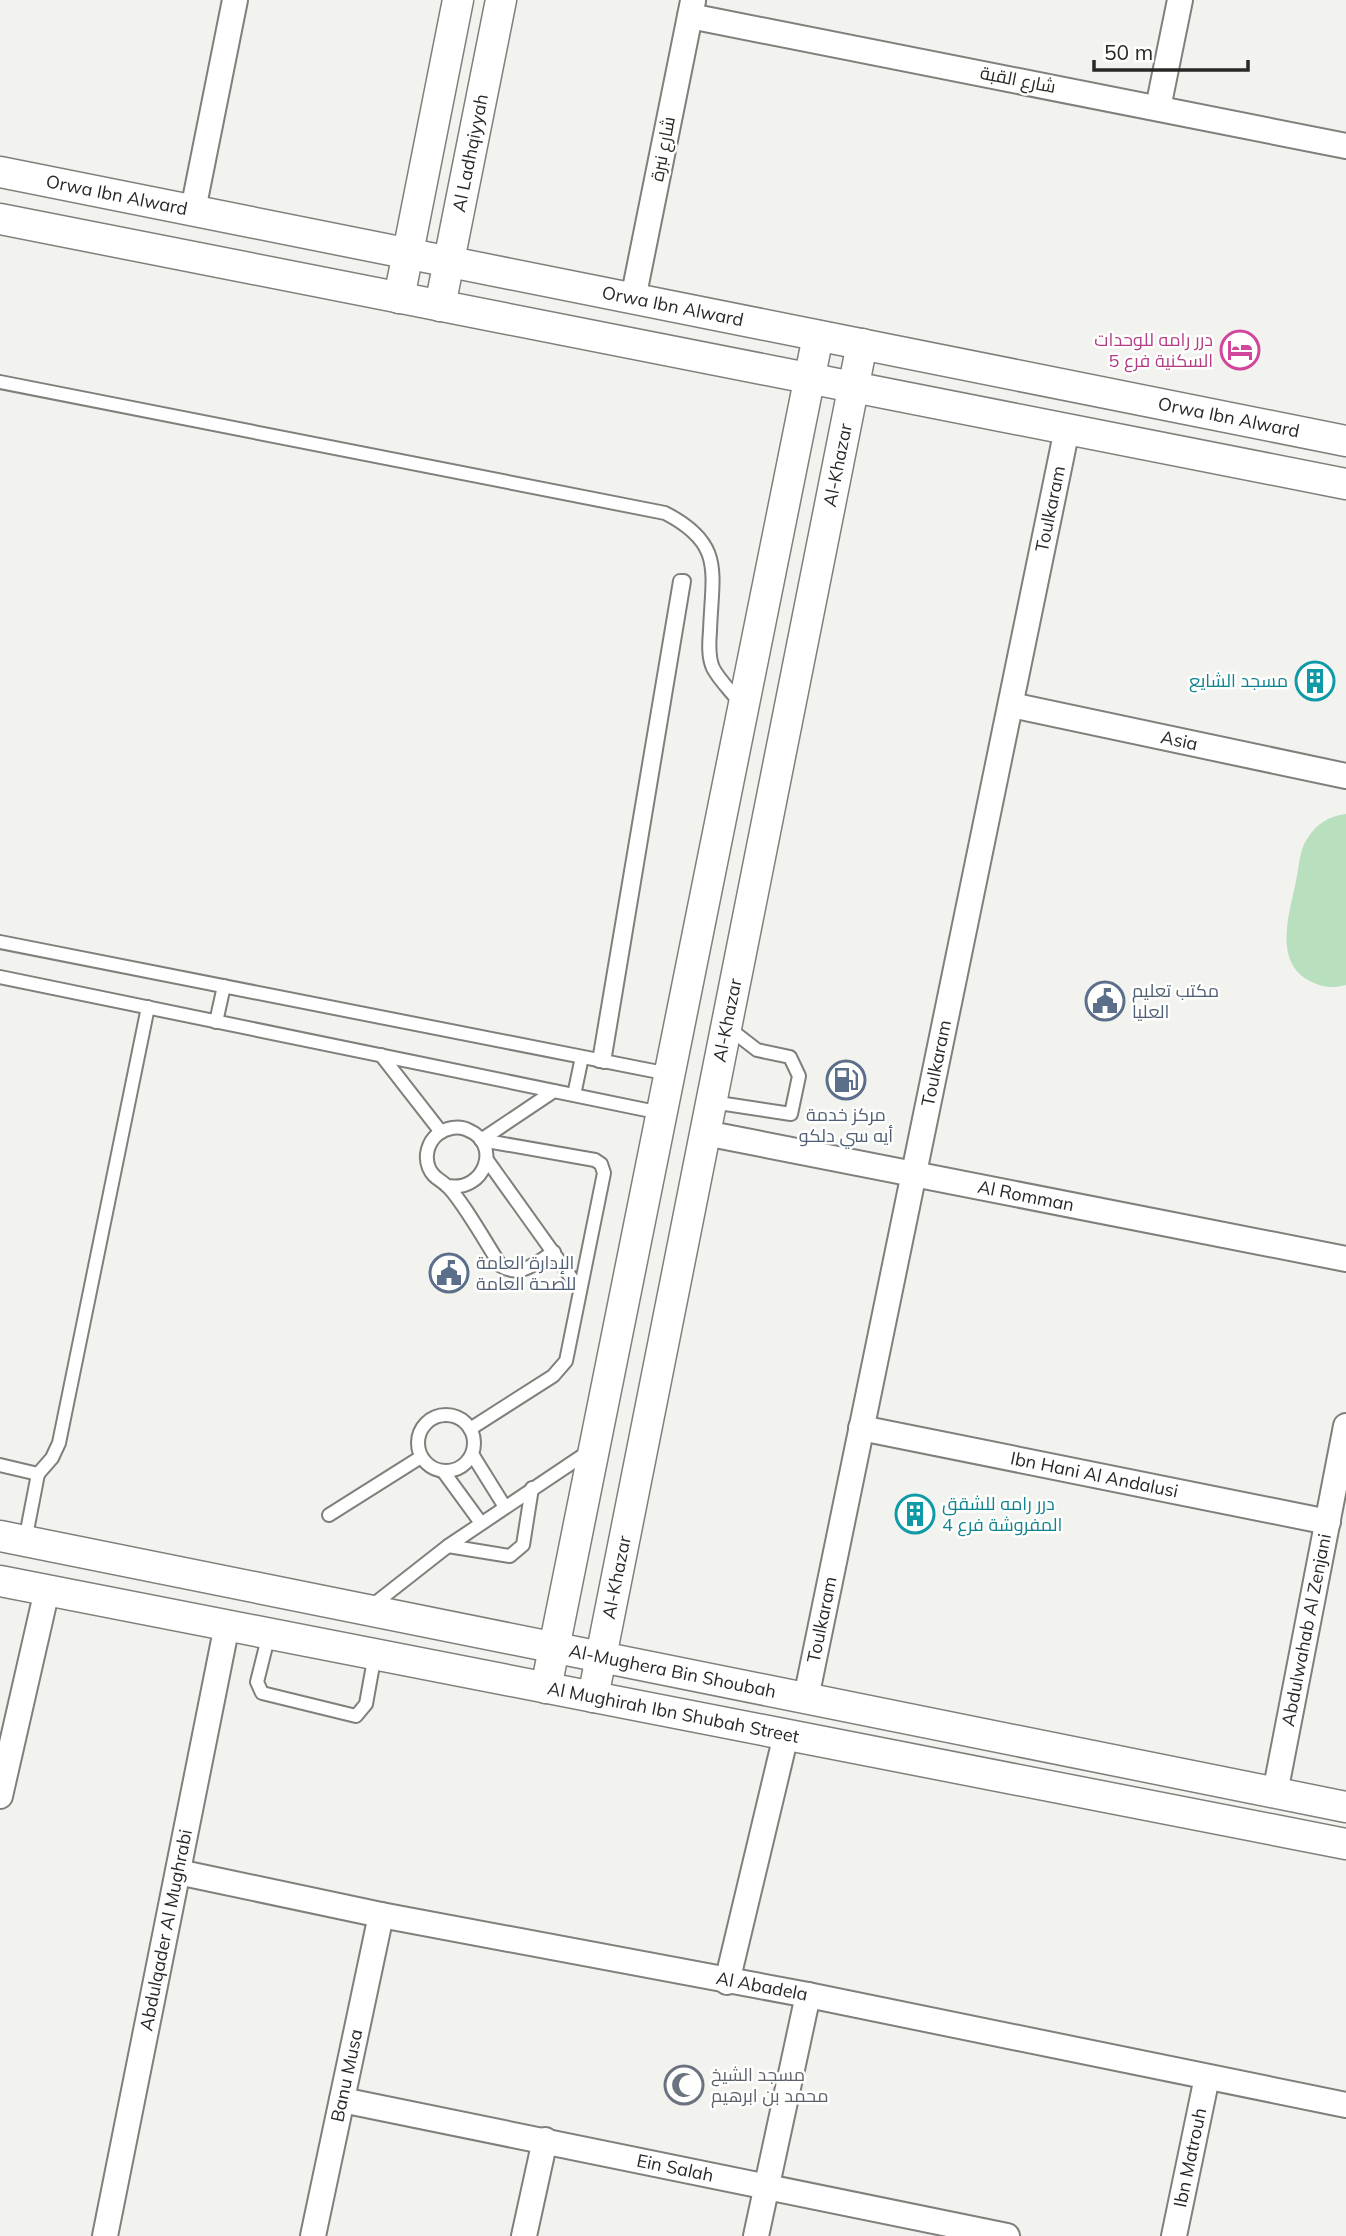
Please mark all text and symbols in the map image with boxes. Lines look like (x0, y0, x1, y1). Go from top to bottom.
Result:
scale bar (1094, 28, 1248, 72)
text: 50 m (1104, 39, 1153, 65)
street label: شارع القبة (978, 61, 1058, 99)
street label: Al Ladhqiyyah (447, 92, 493, 214)
street label: شارع نبرة (645, 115, 681, 183)
street label: Orwa Ibn Alward (44, 169, 190, 220)
street label: Orwa Ibn Alward (600, 281, 746, 331)
place label: درر رامه للوحدات السكنية فرع 5 (1094, 328, 1213, 373)
hotel icon: درر رامه للوحدات السكنية فرع 5 (1219, 329, 1261, 371)
street label: Orwa Ibn Alward (1156, 392, 1302, 442)
street label: Al-Khazar (818, 421, 857, 509)
street label: Toulkaram (1030, 464, 1070, 554)
building icon: مسجد الشايع (1294, 660, 1336, 702)
place label: مسجد الشايع (1189, 669, 1288, 693)
street label: Asia (1159, 725, 1200, 755)
street label: Al-Khazar (708, 976, 747, 1064)
place label: مكتب تعليم العليا (1132, 979, 1219, 1023)
public building icon: مكتب تعليم العليا (1084, 980, 1126, 1022)
street label: Toulkaram (916, 1018, 956, 1108)
fuel station icon: مركز خدمة أيه سي دلكو (825, 1059, 867, 1101)
place label: مركز خدمة أيه سي دلكو (799, 1103, 893, 1149)
street label: Al Romman (976, 1175, 1076, 1216)
place label: الإدارة العامة للصحة العامة (476, 1251, 576, 1295)
public building icon: الإدارة العامة للصحة العامة (428, 1252, 470, 1294)
street label: Ibn Hani Al Andalusi (1009, 1446, 1180, 1503)
place label: درر رامه للشقق المفروشة فرع 4 (942, 1492, 1062, 1537)
building icon: درر رامه للشقق المفروشة فرع 4 (894, 1493, 936, 1535)
street label: Abdulwahab Al Zenjani (1276, 1532, 1336, 1728)
street label: Al-Khazar (597, 1533, 636, 1621)
street label: Toulkaram (802, 1574, 842, 1665)
street label: Al-Mughera Bin Shoubah (567, 1639, 778, 1703)
street label: Al Mughirah Ibn Shubah Street (546, 1676, 801, 1748)
street label: Abdulqader Al Mughrabi (134, 1827, 197, 2033)
street label: Al Abadela (714, 1966, 810, 2006)
street label: Banu Musa (325, 2027, 368, 2124)
place label: مسجد الشيخ محمد بن ابرهيم (711, 2063, 829, 2108)
mosque icon: مسجد الشيخ محمد بن ابرهيم (663, 2064, 705, 2106)
street label: Ibn Matrouh (1168, 2106, 1211, 2209)
street label: Ein Salah (635, 2149, 716, 2187)

